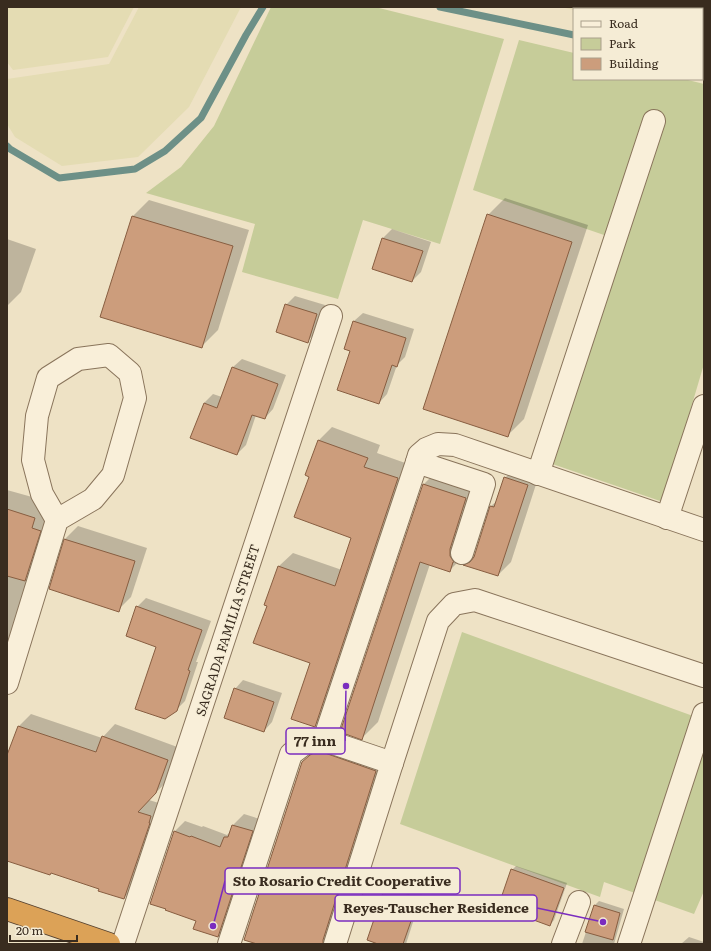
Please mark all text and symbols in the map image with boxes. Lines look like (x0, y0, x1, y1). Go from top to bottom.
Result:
legend (573, 8, 703, 80)
text: Road (609, 14, 639, 32)
text: Park (609, 34, 636, 52)
text: Building (609, 54, 659, 72)
street label: SAGRADA FAMILIA STREET (190, 541, 264, 718)
callout: 77 inn (286, 728, 345, 754)
text: 77 inn (294, 730, 336, 750)
callout: Sto Rosario Credit Cooperative (225, 868, 460, 894)
text: Sto Rosario Credit Cooperative (233, 870, 451, 890)
callout: Reyes-Tauscher Residence (335, 895, 537, 921)
text: Reyes-Tauscher Residence (343, 897, 529, 917)
scale bar (10, 917, 77, 943)
text: 20 m (16, 921, 43, 939)

